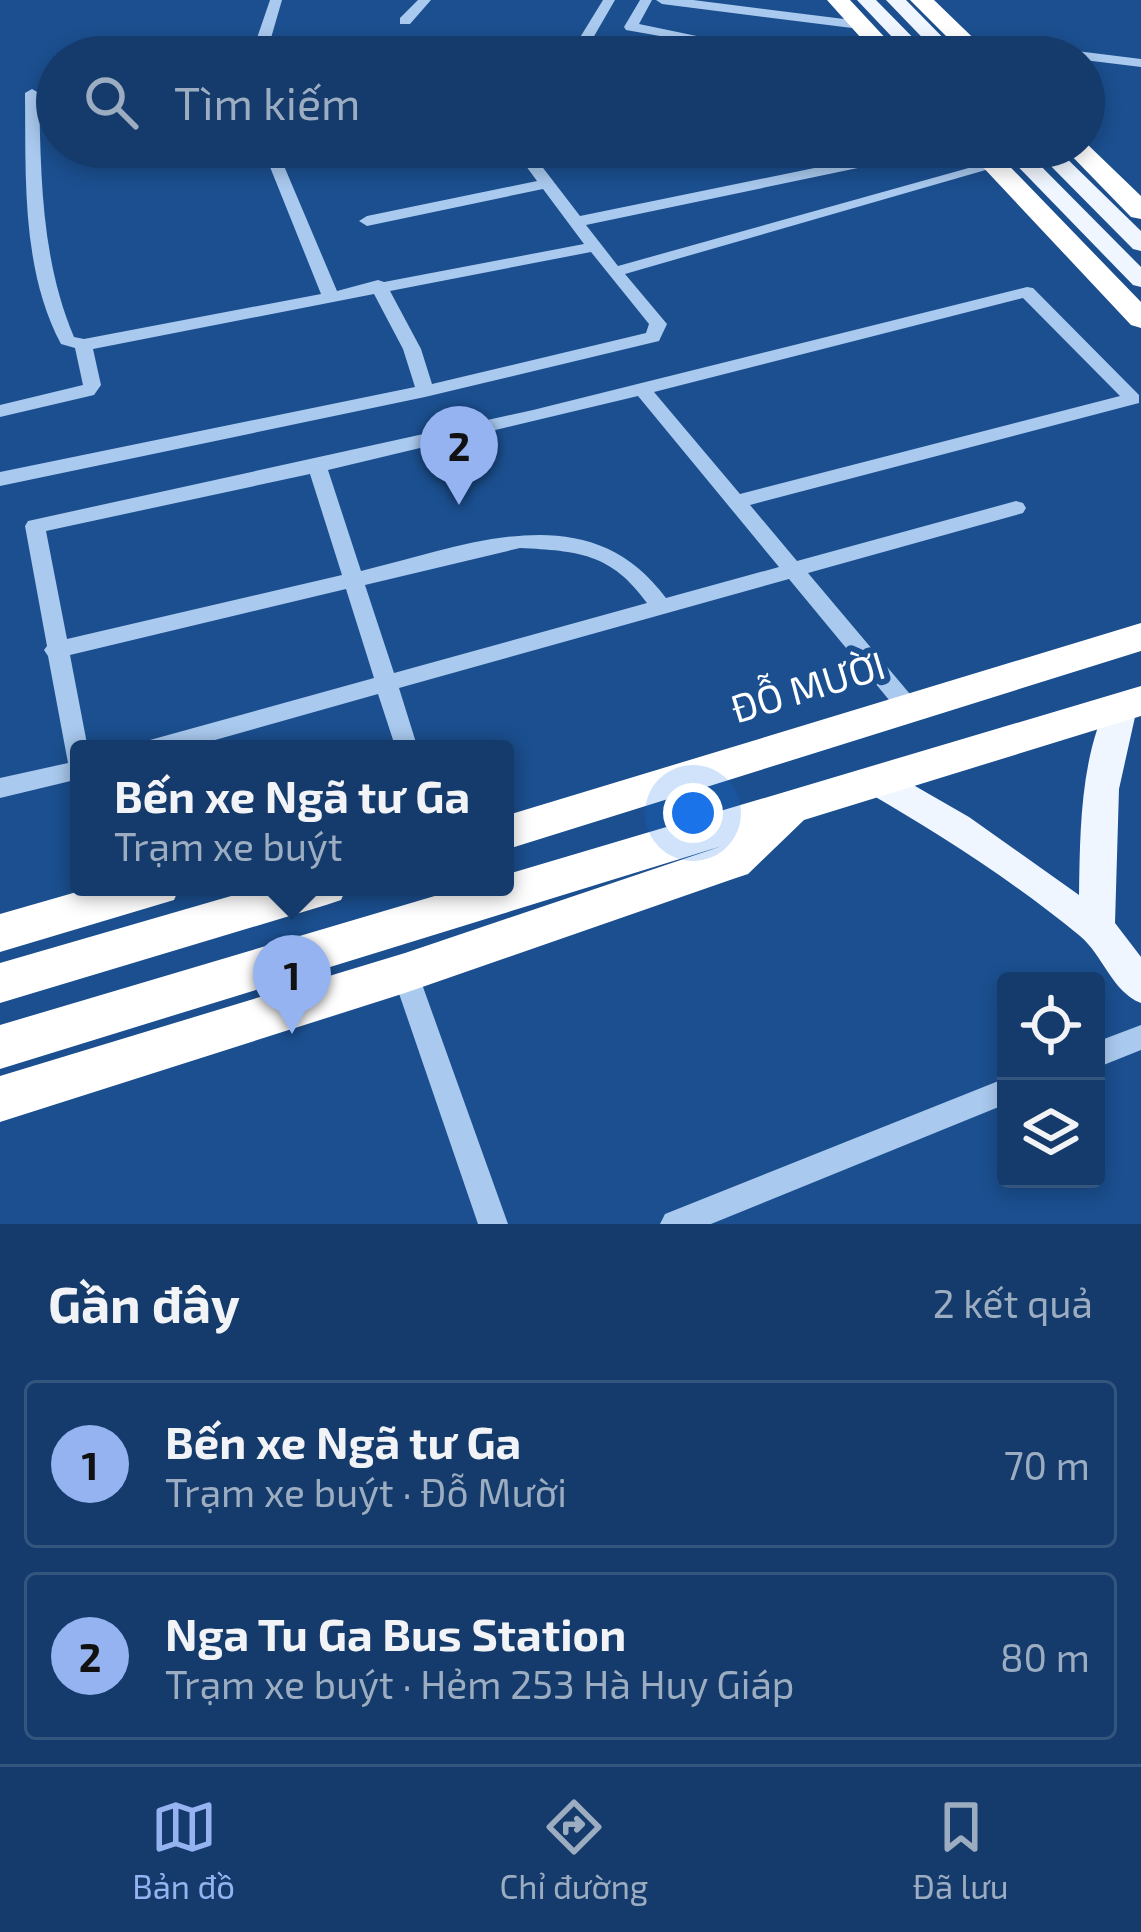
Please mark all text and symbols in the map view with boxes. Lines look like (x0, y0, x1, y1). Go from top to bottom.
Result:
search box (36, 36, 1105, 168)
icon: search (78, 69, 144, 135)
text: Tìm kiếm (174, 75, 361, 129)
pin: 2 (420, 406, 498, 505)
street label: ĐỖ MƯỜI (724, 637, 890, 731)
popup (70, 740, 514, 896)
text: Bến xe Ngã tư Ga (114, 768, 470, 822)
your location (663, 783, 723, 843)
text: Trạm xe buýt (114, 822, 343, 869)
pin: 1 (253, 935, 331, 1034)
map controls (997, 972, 1105, 1188)
button: locate (997, 972, 1105, 1080)
button: layers (997, 1080, 1105, 1188)
text: Gần đây (48, 1272, 240, 1333)
text: 2 kết quả (933, 1279, 1093, 1326)
text: Bến xe Ngã tư Ga (165, 1414, 521, 1468)
text: 1 (82, 1441, 98, 1488)
text: 70 m (1004, 1441, 1090, 1488)
text: Trạm xe buýt · Đỗ Mười (165, 1468, 567, 1515)
text: Nga Tu Ga Bus Station (165, 1606, 626, 1660)
text: 2 (79, 1633, 101, 1680)
text: 80 m (1000, 1633, 1090, 1680)
text: Trạm xe buýt · Hẻm 253 Hà Huy Giáp (165, 1660, 794, 1707)
tab: Bản đồ (132, 1794, 235, 1906)
tab: Chỉ đường (500, 1794, 648, 1906)
tab: Đã lưu (913, 1794, 1009, 1906)

